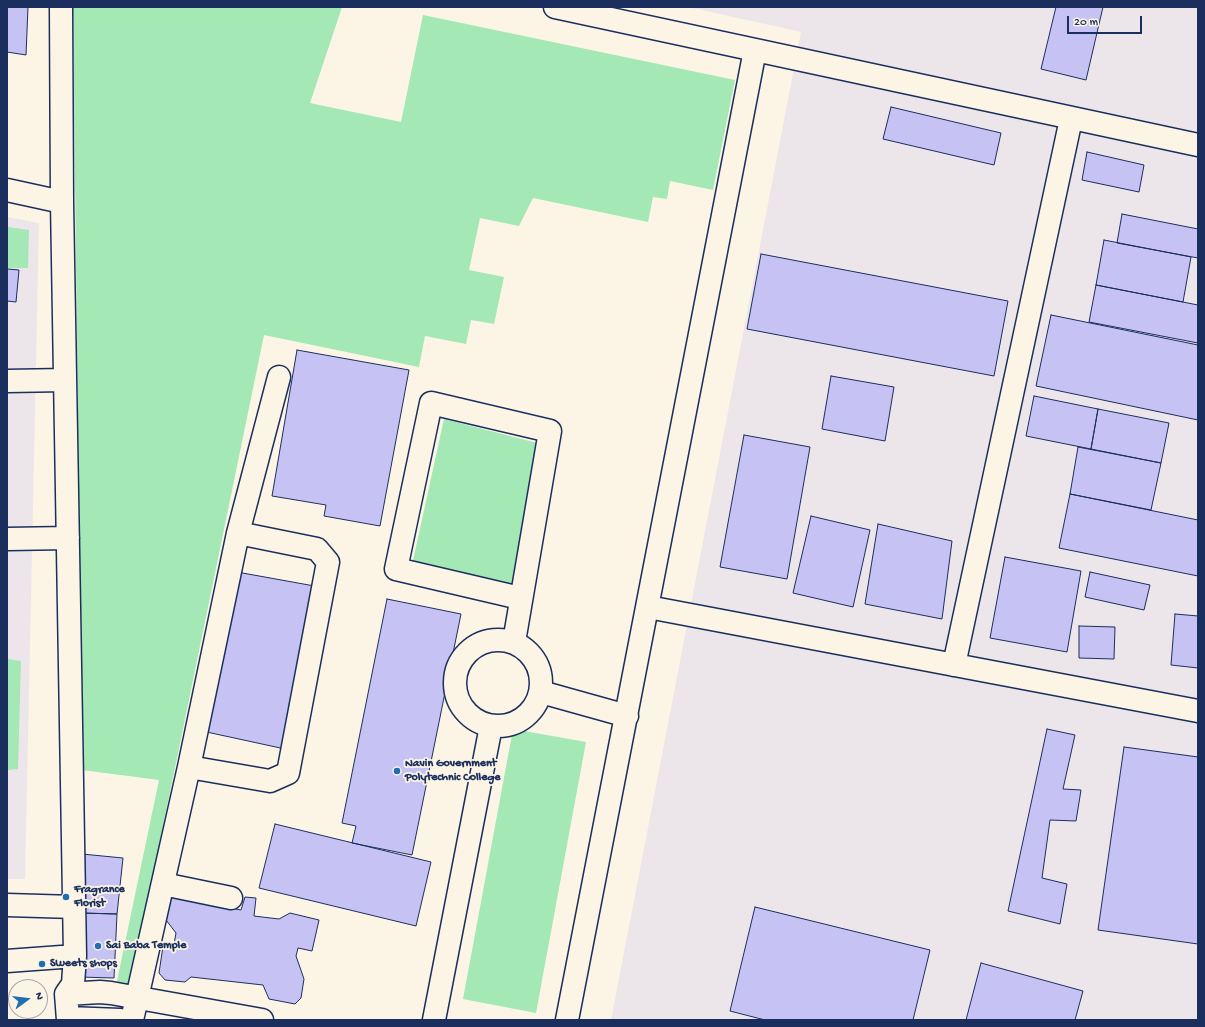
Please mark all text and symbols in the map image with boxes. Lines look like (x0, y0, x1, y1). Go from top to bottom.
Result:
scale bar (1069, 8, 1144, 34)
text: 20 m (1074, 16, 1098, 30)
place label: Navin Government Polytechnic College (405, 757, 500, 785)
marker: Navin Government Polytechnic College (392, 766, 402, 776)
place label: Fragrance Florist (74, 883, 125, 911)
marker: Fragrance Florist (61, 892, 71, 902)
place label: Sai Baba Temple (106, 939, 186, 953)
marker: Sai Baba Temple (93, 941, 103, 951)
place label: Sweets shops (50, 957, 117, 971)
marker: Sweets shops (37, 959, 47, 969)
north arrow (8, 979, 48, 1019)
text: N (32, 991, 45, 1001)

